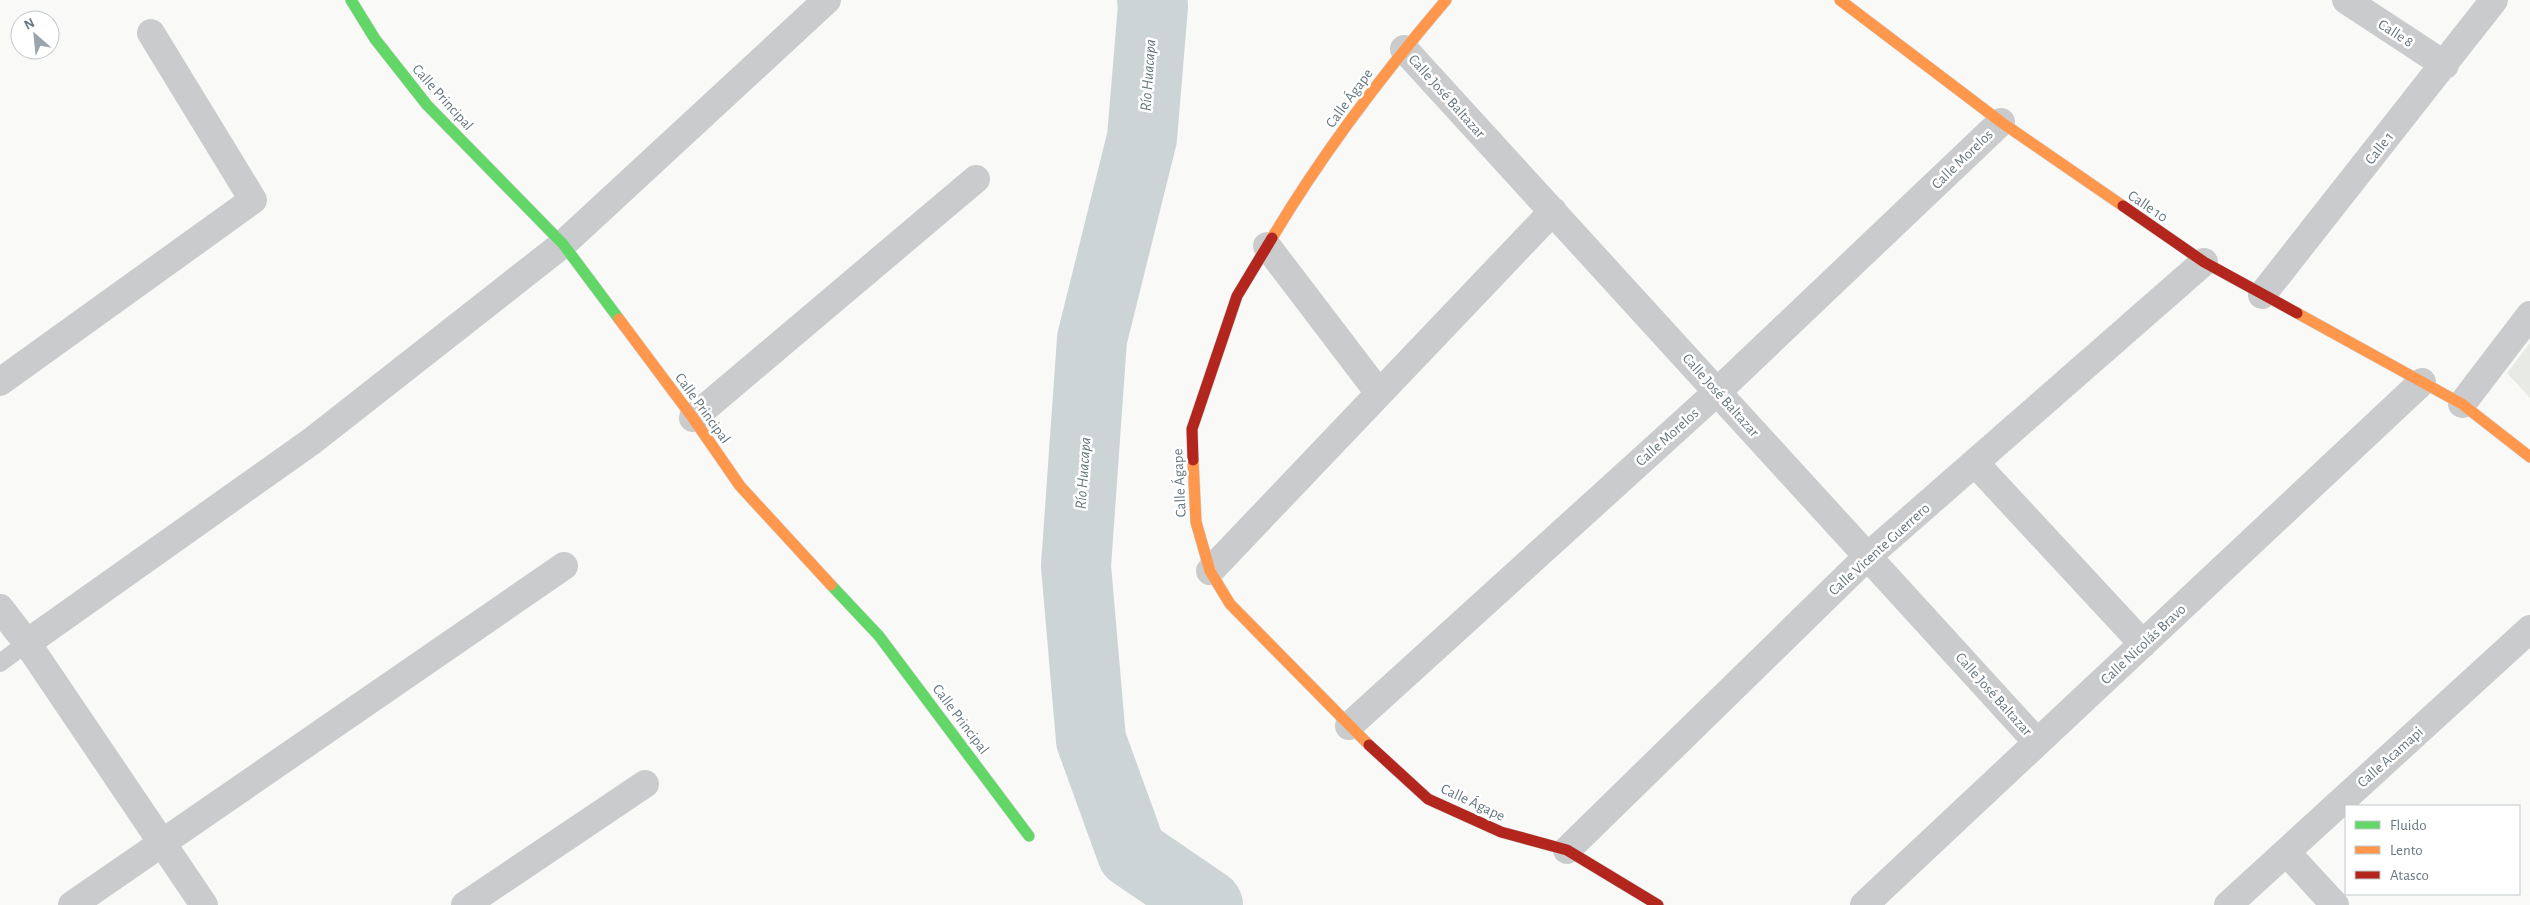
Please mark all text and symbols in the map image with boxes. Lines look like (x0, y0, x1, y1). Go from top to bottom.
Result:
north arrow (10, 10, 60, 60)
text: N (22, 16, 37, 33)
street label: Calle 8 (2375, 17, 2416, 50)
water label: Río Huacapa (1138, 39, 1159, 112)
street label: Calle José Baltazar (1405, 52, 1488, 141)
street label: Calle Principal (409, 61, 476, 133)
street label: Calle Ágape (1321, 65, 1376, 131)
street label: Calle Morelos (1929, 127, 1996, 192)
street label: Calle 1 (2362, 129, 2397, 167)
street label: Calle 10 (2125, 188, 2170, 225)
street label: Calle José Baltazar (1679, 351, 1762, 440)
street label: Calle Principal (672, 370, 733, 446)
street label: Calle Morelos (1633, 405, 1702, 469)
water label: Río Huacapa (1073, 437, 1094, 510)
street label: Calle Ágape (1168, 448, 1189, 518)
street label: Calle Vicente Guerrero (1826, 500, 1933, 598)
street label: Calle Nicolás Bravo (2098, 601, 2189, 687)
street label: Calle José Baltazar (1952, 650, 2035, 739)
street label: Calle Principal (930, 682, 992, 757)
street label: Calle Acamapi (2355, 724, 2426, 791)
street label: Calle Ágape (1438, 779, 1508, 824)
legend (2345, 805, 2520, 895)
text: Fluido (2390, 818, 2427, 833)
text: Lento (2390, 843, 2423, 858)
text: Atasco (2390, 868, 2429, 883)

